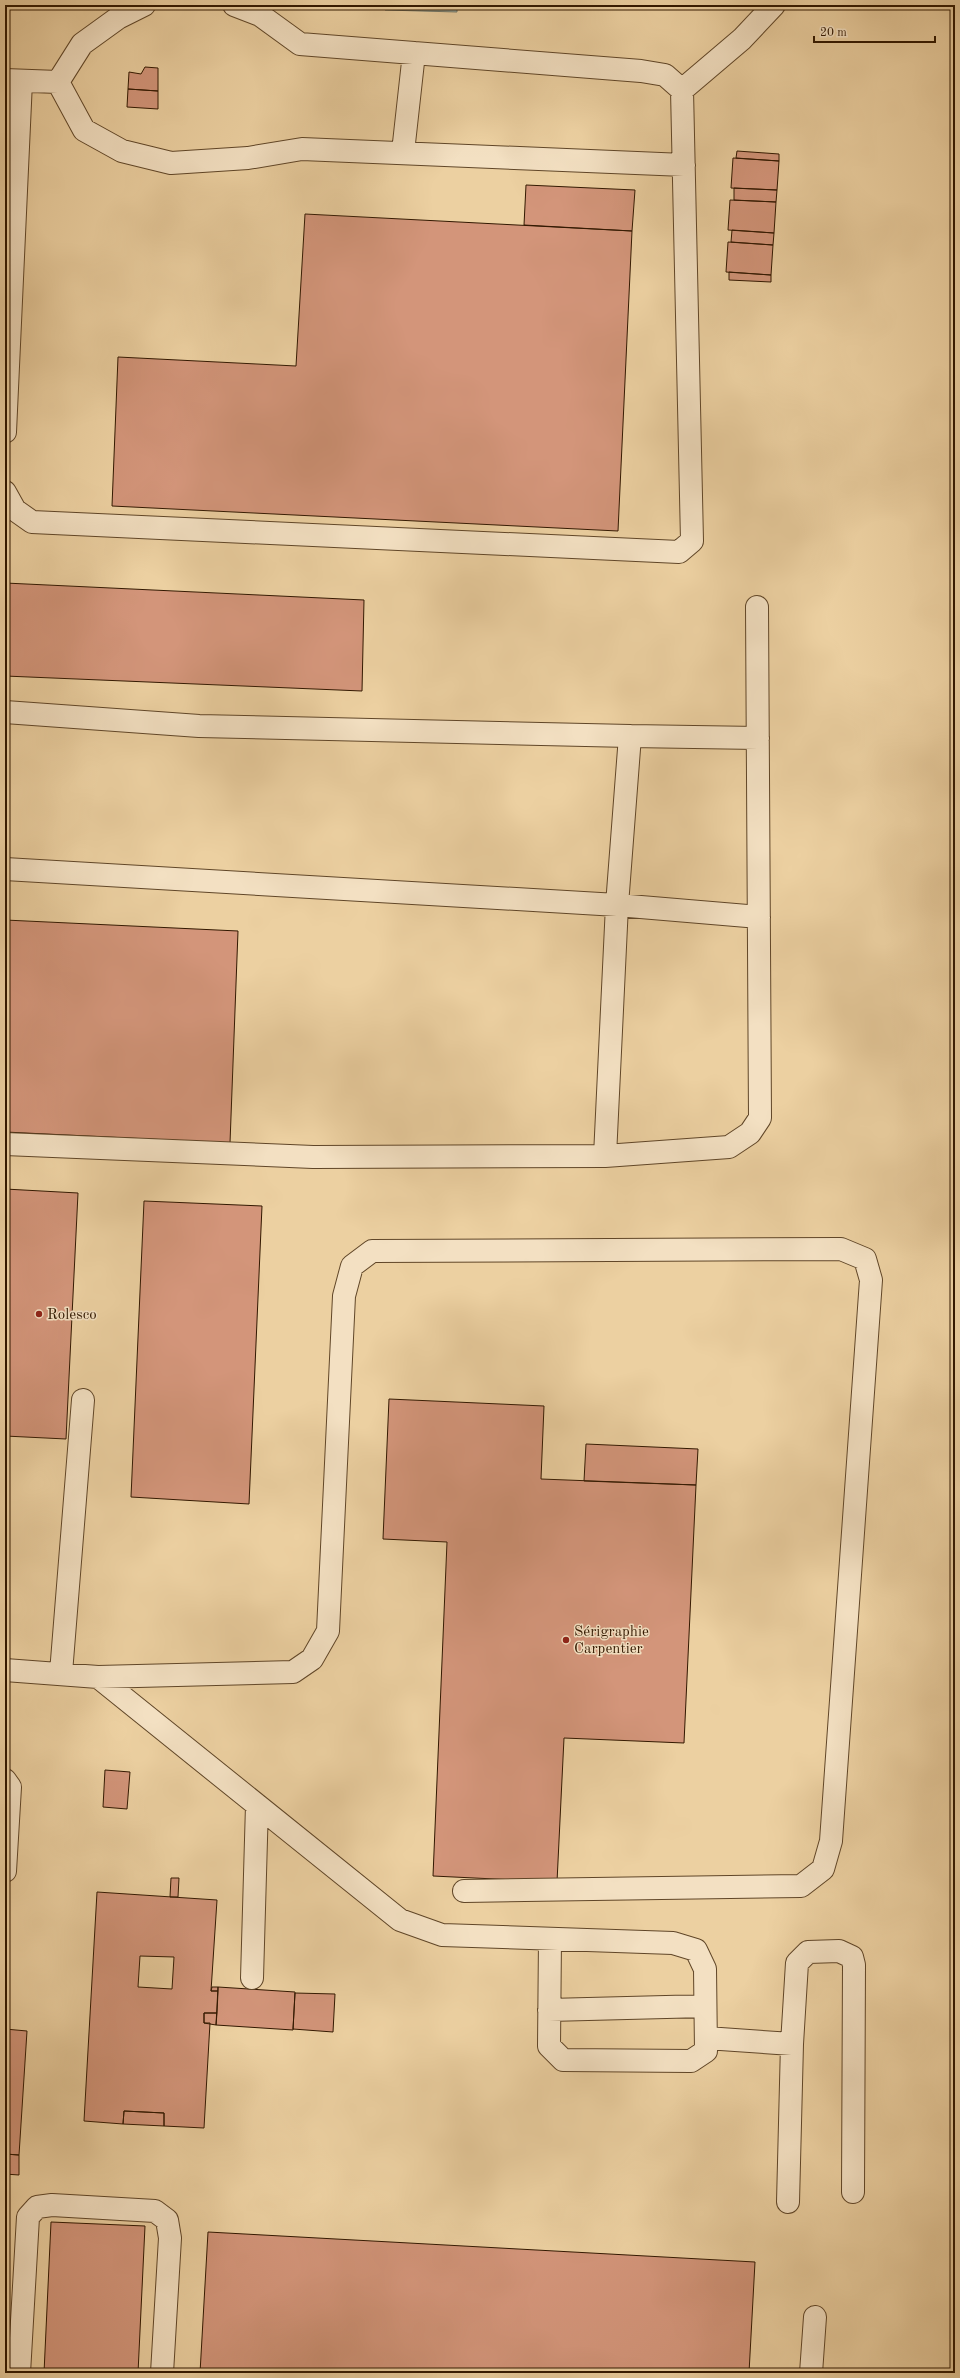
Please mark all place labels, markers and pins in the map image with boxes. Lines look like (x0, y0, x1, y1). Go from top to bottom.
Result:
place label: Rolesco (47, 1308, 97, 1323)
marker: Rolesco (34, 1309, 44, 1319)
place label: Sérigraphie Carpentier (574, 1625, 649, 1657)
marker: Sérigraphie Carpentier (561, 1635, 571, 1645)

